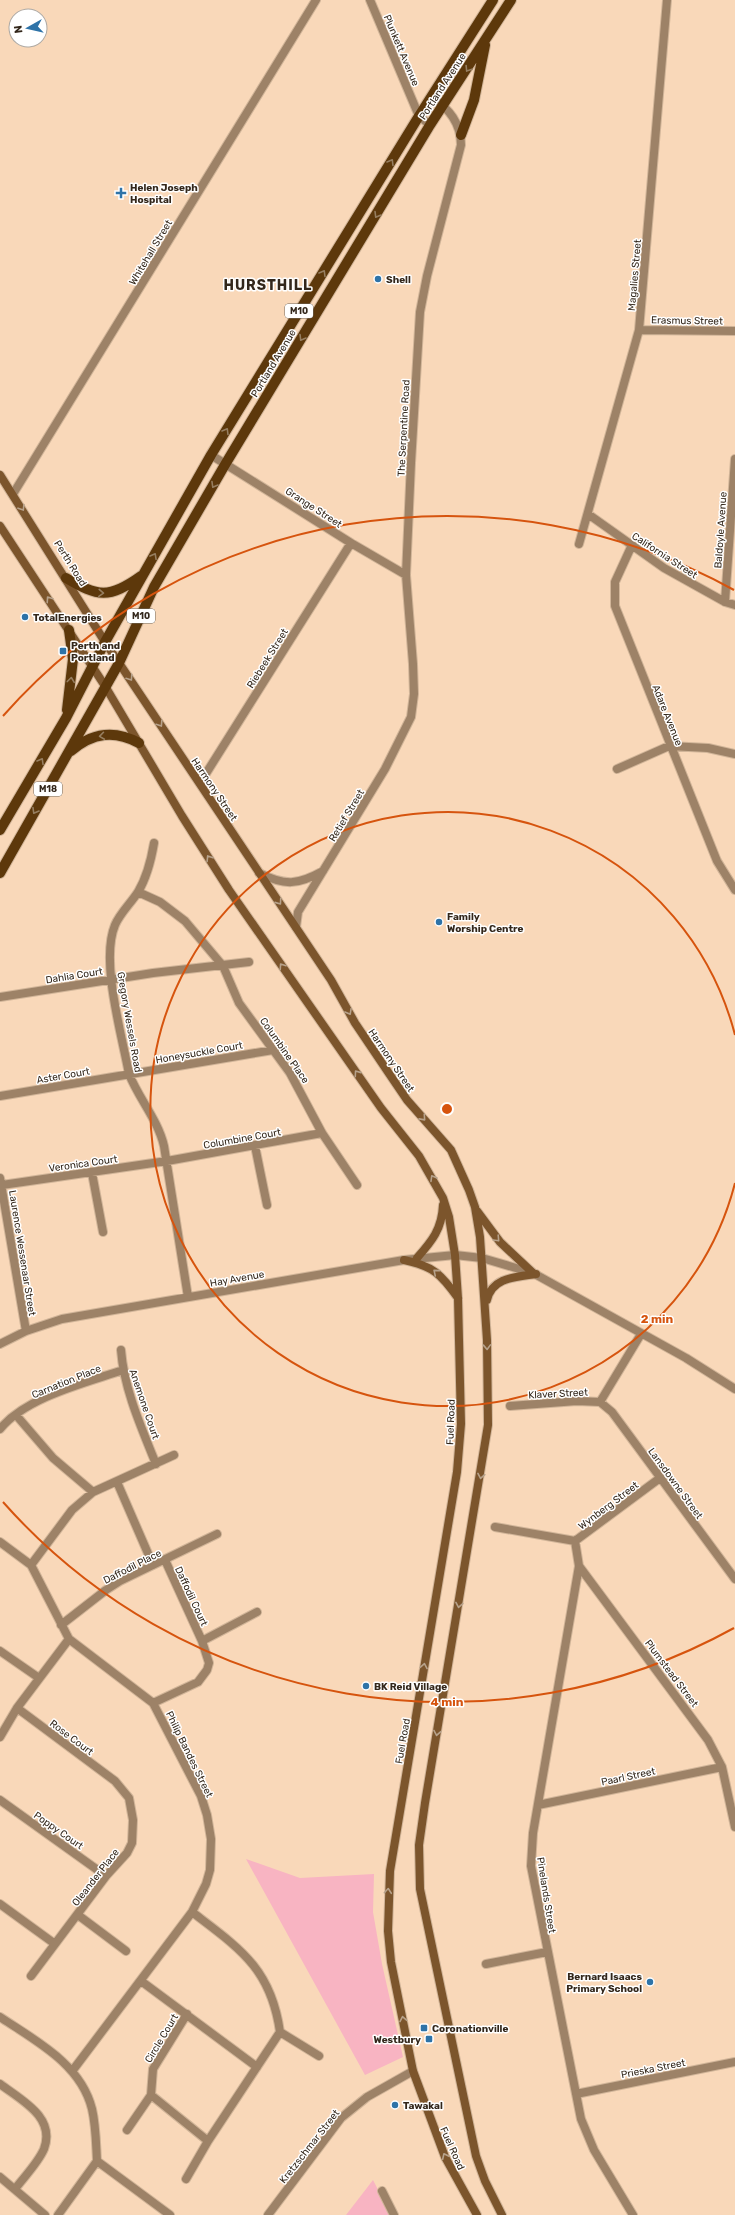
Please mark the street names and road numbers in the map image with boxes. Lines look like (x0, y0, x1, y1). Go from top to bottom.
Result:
street label: Plunkett Avenue (381, 13, 422, 88)
street label: Portland Avenue (417, 51, 469, 122)
street label: Whitehall Street (127, 218, 175, 287)
street label: Magalies Street (626, 239, 644, 311)
road number: M10 (285, 304, 313, 318)
street label: Erasmus Street (651, 314, 723, 328)
street label: Portland Avenue (249, 327, 299, 400)
street label: The Serpentine Road (395, 379, 413, 477)
street label: Grange Street (283, 485, 344, 531)
street label: Baldoyle Avenue (712, 491, 730, 569)
street label: California Street (629, 530, 700, 582)
street label: Perth Road (51, 538, 89, 589)
road number: M10 (127, 609, 155, 623)
street label: Riebeek Street (245, 626, 291, 691)
street label: Adare Avenue (649, 683, 685, 748)
street label: Harmony Street (189, 756, 240, 823)
road number: M18 (34, 782, 62, 796)
street label: Retief Street (327, 787, 367, 844)
street label: Dahlia Court (45, 966, 104, 986)
street label: Gregory Wessels Road (114, 971, 144, 1074)
street label: Columbine Place (257, 1015, 312, 1086)
street label: Harmony Street (366, 1027, 417, 1094)
street label: Honeysuckle Court (155, 1039, 244, 1067)
street label: Aster Court (36, 1065, 91, 1087)
street label: Columbine Court (203, 1126, 282, 1152)
street label: Veronica Court (48, 1153, 118, 1175)
street label: Laurence Wessenaar Street (6, 1189, 38, 1317)
street label: Hay Avenue (209, 1268, 266, 1290)
street label: Carnation Place (30, 1362, 103, 1401)
street label: Anemone Court (126, 1368, 162, 1441)
street label: Klaver Street (528, 1386, 588, 1402)
street label: Fuel Road (444, 1399, 458, 1445)
street label: Lansdowne Street (645, 1446, 705, 1522)
street label: Wynberg Street (576, 1479, 641, 1532)
street label: Daffodil Place (101, 1547, 164, 1587)
street label: Daffodil Court (172, 1565, 210, 1628)
street label: Plumstead Street (642, 1638, 700, 1710)
street label: Philip Bandes Street (163, 1709, 215, 1800)
street label: Fuel Road (393, 1717, 413, 1765)
street label: Rose Court (47, 1718, 96, 1758)
street label: Paarl Street (600, 1765, 656, 1789)
street label: Poppy Court (31, 1809, 86, 1852)
street label: Oleander Place (70, 1846, 122, 1909)
street label: Pinelands Street (534, 1856, 558, 1934)
street label: Circle Court (143, 2012, 181, 2065)
street label: Prieska Street (620, 2057, 686, 2081)
street label: Kretzschmar Street (277, 2107, 342, 2186)
street label: Fuel Road (437, 2125, 467, 2172)

